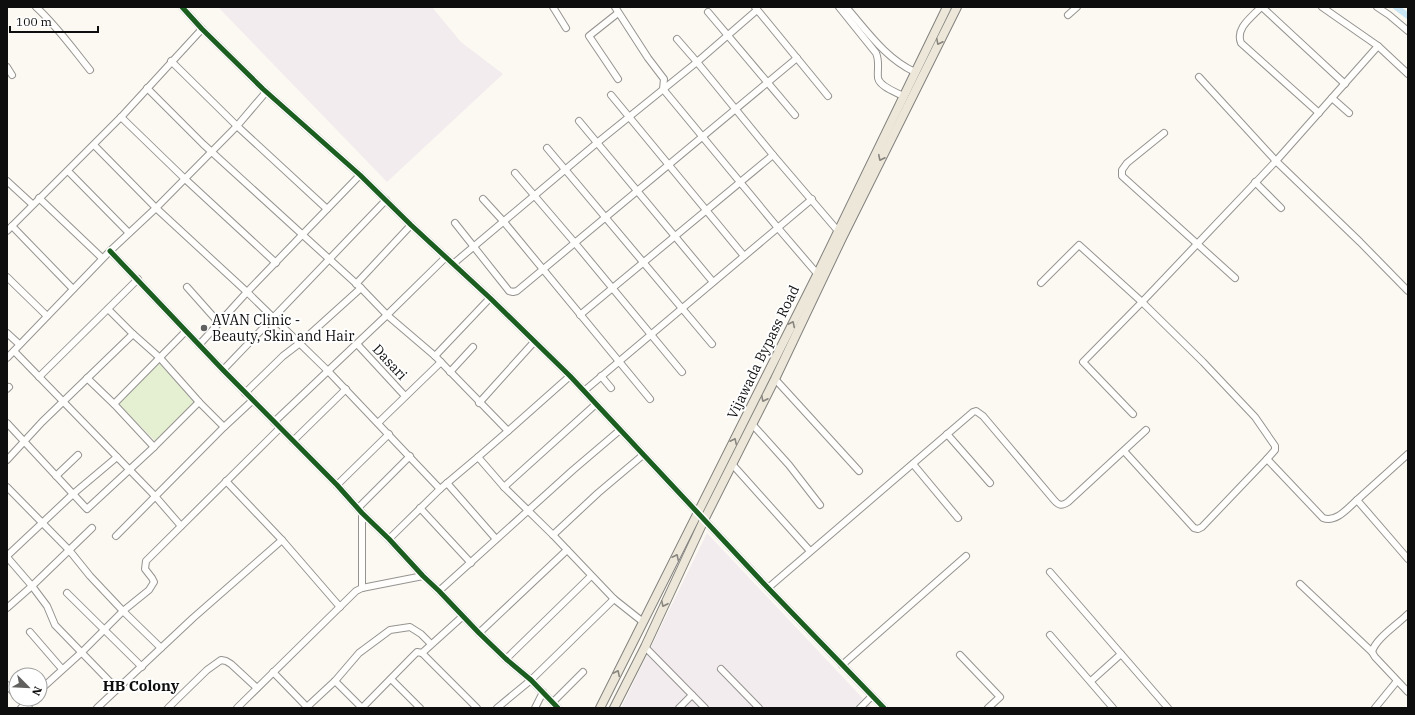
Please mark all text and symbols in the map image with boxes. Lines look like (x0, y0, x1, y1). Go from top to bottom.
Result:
scale bar (10, 8, 98, 34)
text: 100 m (16, 14, 52, 29)
one-way arrow (936, 38, 944, 45)
one-way arrow (879, 154, 886, 162)
street label: Vijawada Bypass Road (723, 282, 803, 422)
place label: AVAN Clinic - Beauty, Skin and Hair (212, 311, 355, 345)
one-way arrow (787, 321, 795, 328)
marker: AVAN Clinic - Beauty, Skin and Hair (199, 323, 209, 333)
street label: Dasari (369, 340, 411, 384)
one-way arrow (761, 395, 769, 403)
one-way arrow (729, 437, 737, 445)
one-way arrow (671, 554, 679, 561)
one-way arrow (661, 600, 669, 608)
north arrow (8, 667, 48, 707)
one-way arrow (612, 670, 620, 677)
district label: HB Colony (103, 676, 180, 695)
text: N (29, 684, 45, 698)

